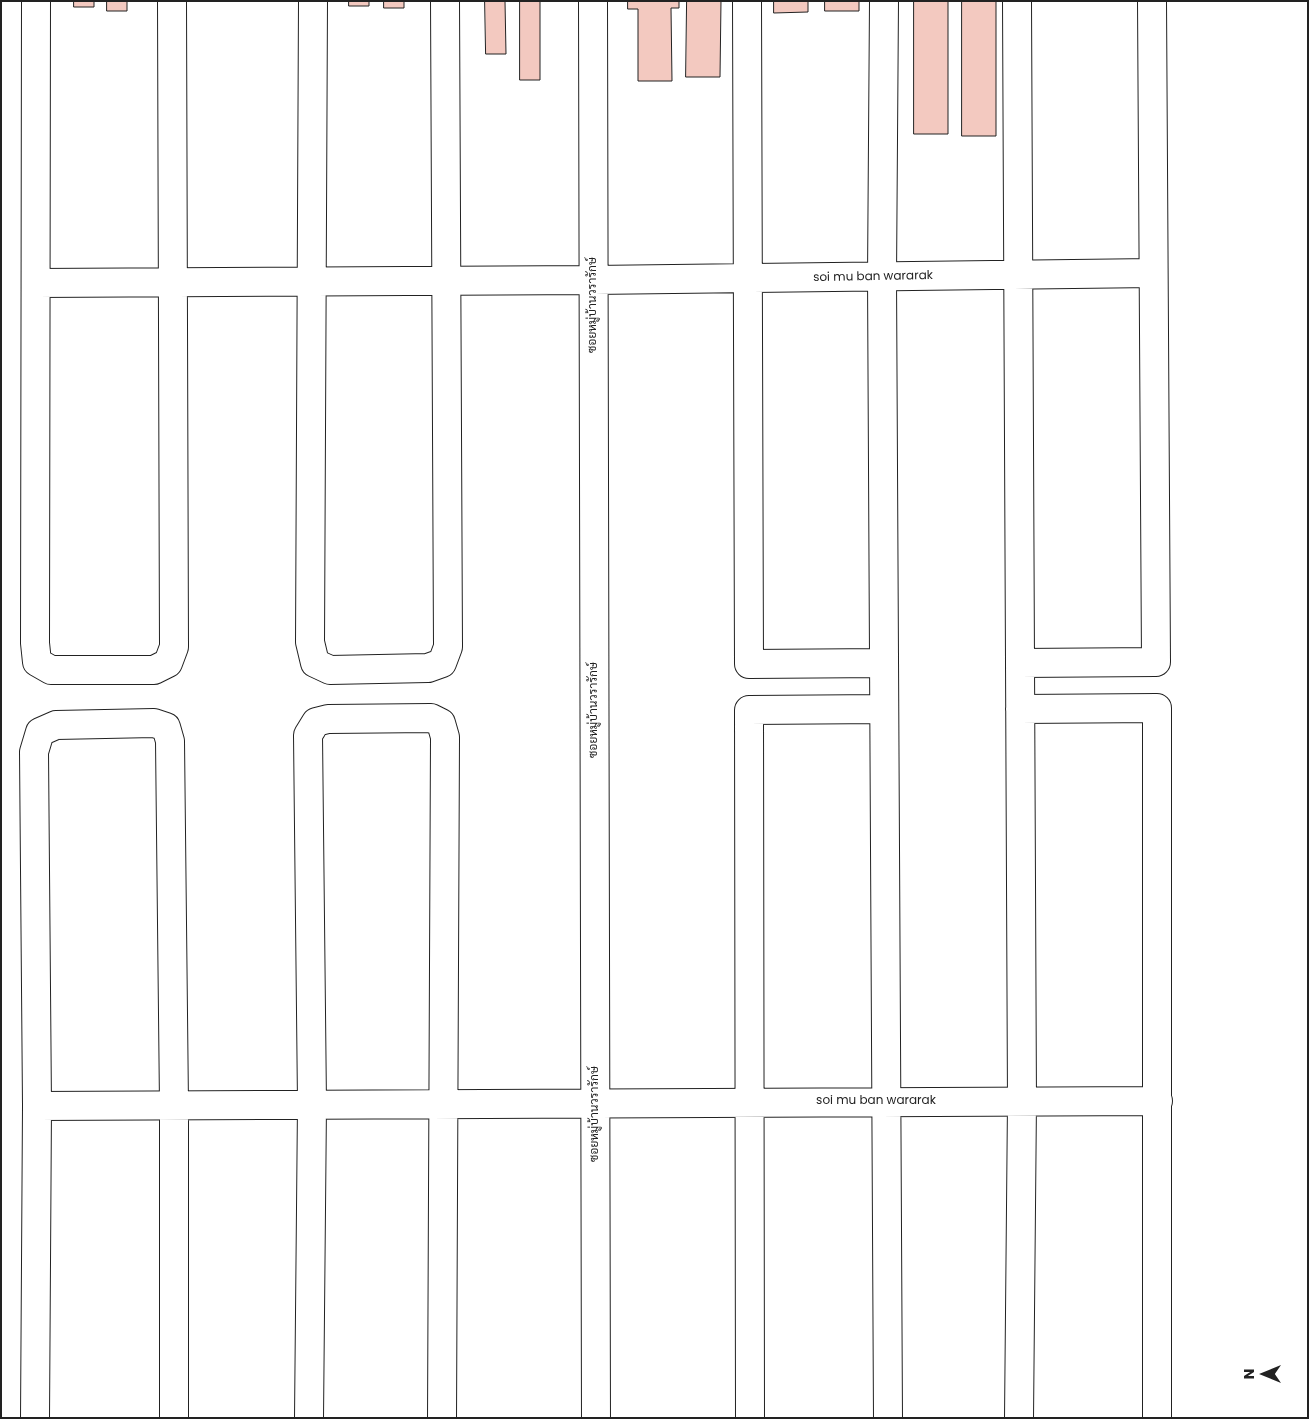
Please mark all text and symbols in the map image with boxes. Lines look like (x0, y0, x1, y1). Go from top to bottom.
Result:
street label: ซอยหมู่บ้านวรารักษ์ (586, 257, 600, 353)
street label: soi mu ban wararak (813, 269, 933, 285)
street label: ซอยหมู่บ้านวรารักษ์ (587, 662, 601, 758)
street label: ซอยหมู่บ้านวรารักษ์ (588, 1066, 602, 1162)
street label: soi mu ban wararak (816, 1094, 936, 1108)
north arrow (1239, 1349, 1289, 1399)
text: N (1239, 1369, 1259, 1379)

